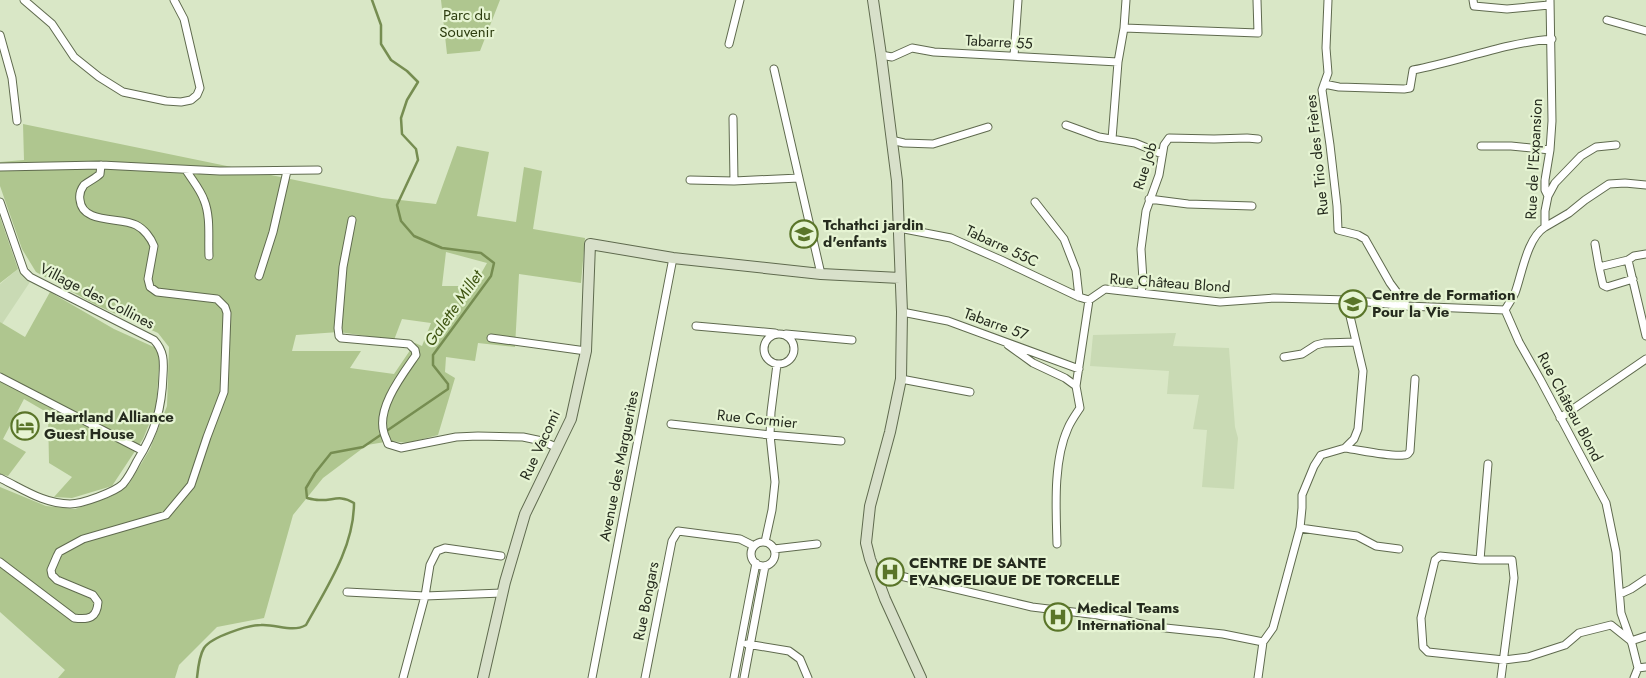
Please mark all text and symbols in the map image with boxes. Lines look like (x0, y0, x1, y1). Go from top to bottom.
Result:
park label: Parc du Souvenir (439, 4, 496, 43)
street label: Tabarre 55 (965, 29, 1033, 55)
street label: Rue Trio des Frères (1300, 93, 1334, 217)
street label: Rue de l'Expansion (1520, 98, 1548, 220)
street label: Rue Job (1127, 139, 1163, 193)
place label: Tchathci jardin d'enfants (823, 214, 924, 253)
school or university icon: Tchathci jardin d'enfants (789, 219, 819, 249)
street label: Tabarre 55C (962, 220, 1042, 272)
street label: Village des Collines (36, 258, 158, 334)
water label: Galette Millet (419, 265, 489, 351)
street label: Rue Château Blond (1109, 268, 1231, 298)
place label: Centre de Formation Pour la Vie (1372, 284, 1516, 323)
school or university icon: Centre de Formation Pour la Vie (1338, 289, 1368, 319)
street label: Tabarre 57 (961, 302, 1031, 346)
street label: Rue Château Blond (1532, 348, 1608, 466)
street label: Avenue des Marguerites (594, 389, 644, 543)
street label: Rue Cormier (716, 404, 799, 434)
place label: Heartland Alliance Guest House (44, 406, 174, 445)
street label: Rue Vacomi (514, 406, 566, 484)
hotel icon: Heartland Alliance Guest House (10, 411, 40, 441)
place label: CENTRE DE SANTE EVANGELIQUE DE TORCELLE (909, 552, 1120, 591)
hospital icon: CENTRE DE SANTE EVANGELIQUE DE TORCELLE (875, 557, 905, 587)
street label: Rue Bongars (628, 560, 664, 642)
place label: Medical Teams International (1077, 597, 1179, 636)
hospital icon: Medical Teams International (1043, 602, 1073, 632)

